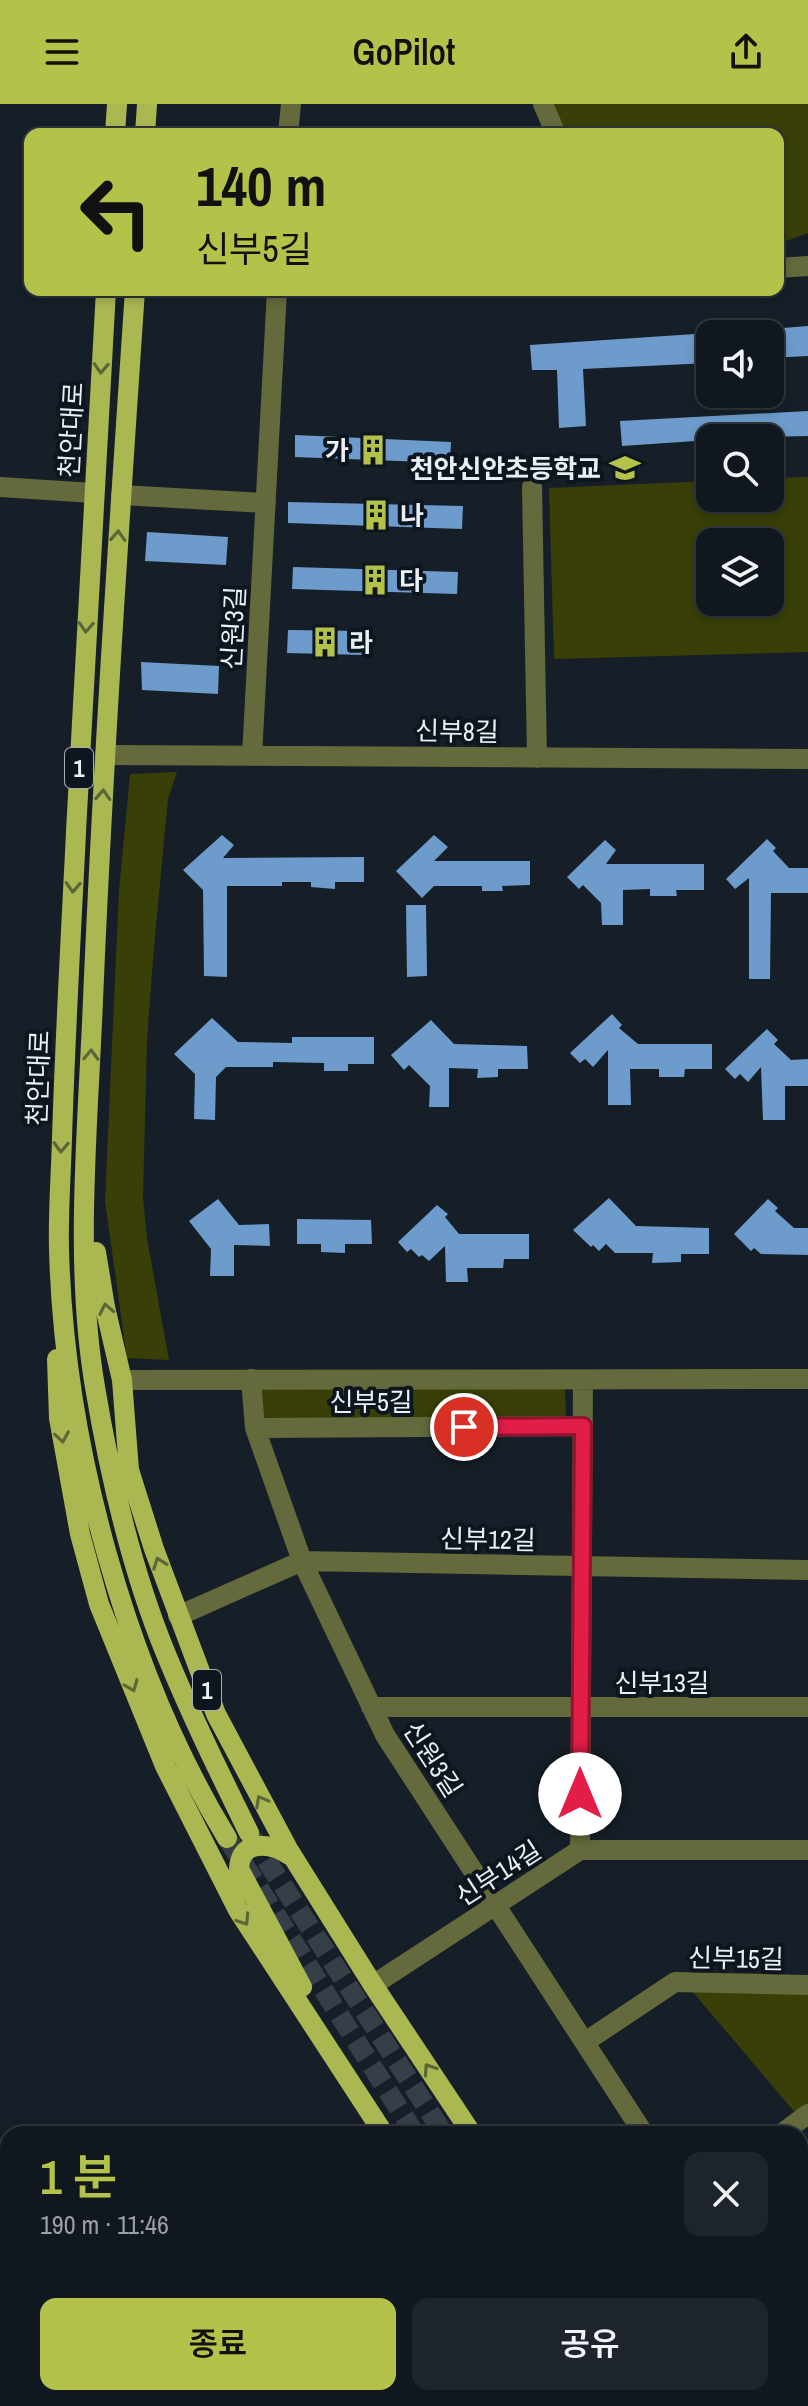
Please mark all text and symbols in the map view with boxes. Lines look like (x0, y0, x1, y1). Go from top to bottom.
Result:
text: GoPilot (353, 28, 455, 76)
icon: menu (40, 30, 84, 74)
icon: share (724, 30, 768, 74)
text: 140 m (196, 148, 326, 223)
icon: left (64, 160, 168, 264)
text: 신부5길 (196, 225, 312, 273)
map controls (696, 320, 784, 616)
button: sound (696, 320, 784, 408)
one-way arrow (93, 362, 110, 375)
street label: 천안대로 (51, 381, 91, 479)
button: search (696, 424, 784, 512)
place label: 가 (325, 433, 349, 468)
building icon: 가 (356, 433, 390, 467)
place label: 천안신안초등학교 (410, 451, 601, 486)
school or university icon: 천안신안초등학교 (608, 451, 642, 485)
building icon: 나 (359, 498, 393, 532)
place label: 나 (400, 498, 424, 533)
button: layers (696, 528, 784, 616)
one-way arrow (109, 529, 126, 542)
building icon: 다 (358, 563, 392, 597)
place label: 다 (399, 563, 423, 598)
street label: 신원3길 (213, 585, 253, 671)
one-way arrow (78, 621, 95, 634)
building icon: 라 (308, 625, 342, 659)
place label: 라 (349, 625, 373, 660)
street label: 신부8길 (415, 713, 499, 749)
road number: 1 (65, 748, 93, 788)
one-way arrow (94, 788, 111, 801)
one-way arrow (65, 881, 82, 894)
street label: 천안대로 (19, 1030, 57, 1126)
one-way arrow (83, 1048, 100, 1061)
one-way arrow (53, 1141, 70, 1154)
one-way arrow (98, 1303, 115, 1317)
street label: 신부5길 (329, 1384, 413, 1419)
pin (430, 1393, 498, 1461)
icon: arrive (442, 1405, 486, 1449)
one-way arrow (53, 1430, 70, 1443)
street label: 신부12길 (440, 1521, 536, 1557)
one-way arrow (152, 1556, 168, 1570)
street label: 신부13길 (614, 1665, 710, 1700)
road number: 1 (193, 1670, 221, 1710)
one-way arrow (123, 1678, 139, 1692)
street label: 신원3길 (396, 1714, 470, 1804)
position arrow (538, 1752, 622, 1836)
one-way arrow (256, 1795, 271, 1809)
street label: 신부14길 (448, 1832, 548, 1914)
one-way arrow (235, 1911, 250, 1926)
street label: 신부15길 (688, 1940, 784, 1976)
one-way arrow (423, 2063, 438, 2078)
text: 1 분 (40, 2144, 117, 2209)
button: close (684, 2152, 768, 2236)
text: 190 m · 11:46 (40, 2207, 169, 2242)
button: 종료 (40, 2298, 396, 2390)
button: 공유 (412, 2298, 768, 2390)

